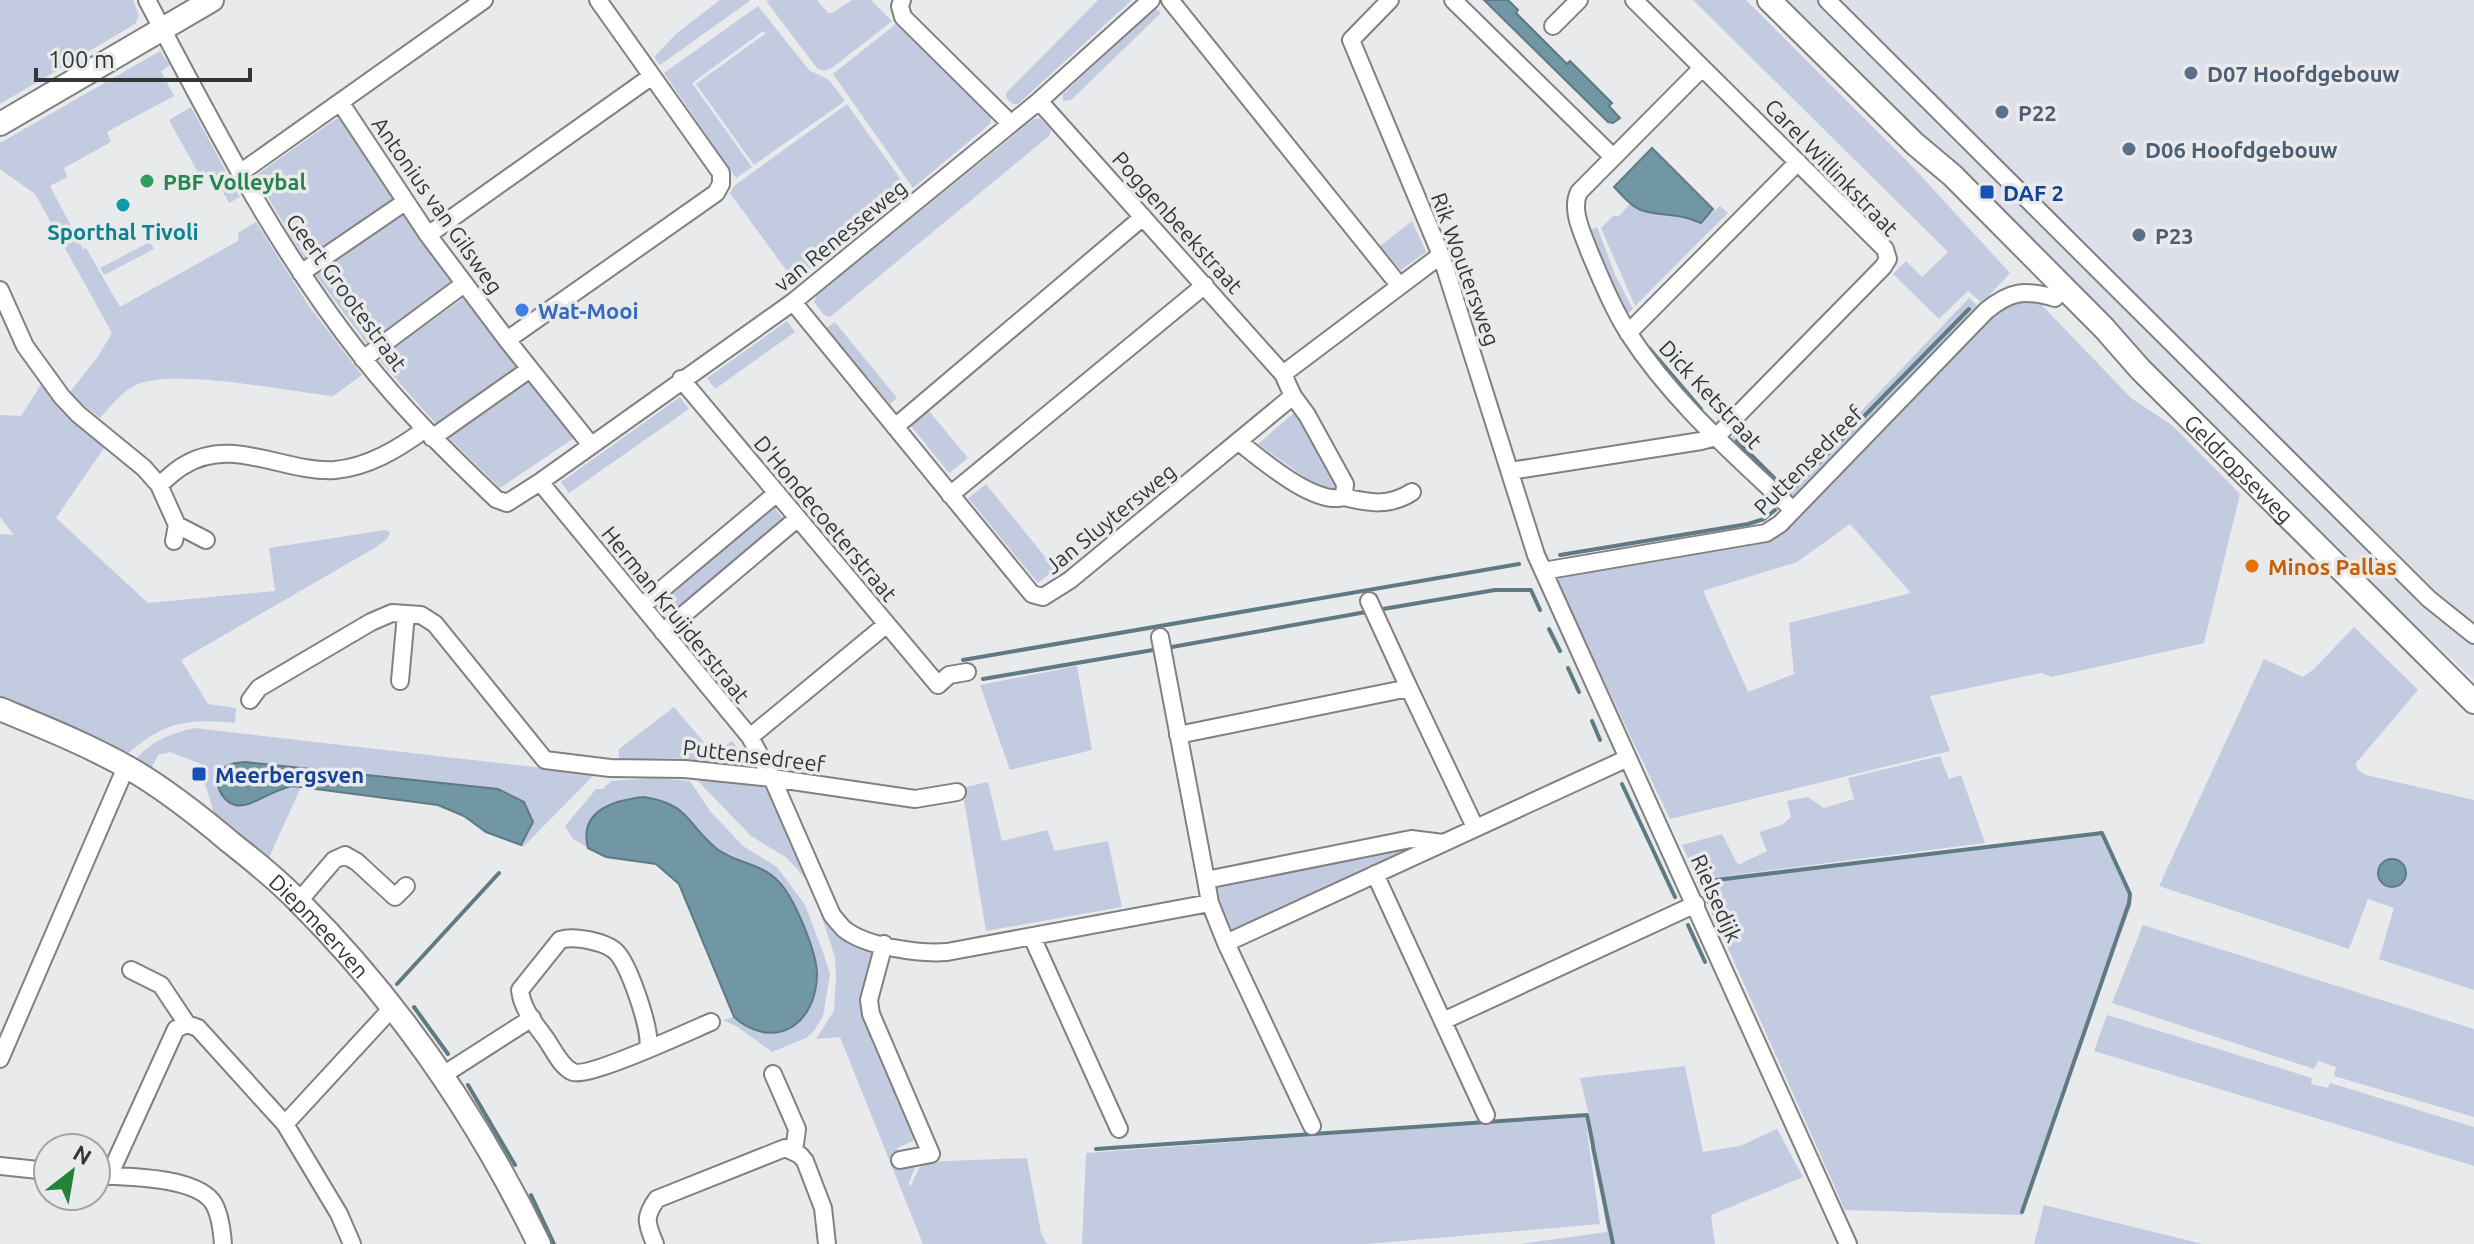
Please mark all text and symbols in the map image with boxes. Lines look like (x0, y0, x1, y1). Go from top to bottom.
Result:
scale bar (36, 32, 250, 82)
text: 100 m (48, 46, 115, 73)
place label: D07 Hoofdgebouw (2207, 61, 2400, 86)
marker: D07 Hoofdgebouw (2182, 64, 2200, 82)
street label: Carel Willinkstraat (1760, 93, 1904, 241)
place label: P22 (2018, 100, 2057, 125)
marker: P22 (1993, 103, 2011, 121)
street label: Antonius van Gilsweg (368, 112, 508, 298)
place label: D06 Hoofdgebouw (2145, 137, 2338, 162)
marker: D06 Hoofdgebouw (2120, 140, 2138, 158)
street label: Poggenbeekstraat (1108, 146, 1248, 298)
place label: PBF Volleybal (163, 169, 306, 194)
marker: PBF Volleybal (138, 172, 156, 190)
street label: van Renesseweg (769, 174, 911, 296)
place label: DAF 2 (2003, 180, 2064, 205)
marker: DAF 2 (1978, 183, 1996, 201)
street label: Rik Woutersweg (1427, 189, 1505, 349)
marker: Sporthal Tivoli (114, 196, 132, 214)
street label: Geert Grootestraat (282, 209, 413, 376)
place label: Sporthal Tivoli (47, 219, 199, 244)
place label: P23 (2155, 223, 2194, 248)
marker: P23 (2130, 226, 2148, 244)
place label: Wat-Mooi (538, 298, 639, 323)
marker: Wat-Mooi (513, 301, 531, 319)
street label: Dick Ketstraat (1654, 335, 1768, 454)
street label: Puttensedreef (1749, 400, 1868, 519)
street label: Geldropseweg (2180, 409, 2299, 528)
street label: D'Hondecoeterstraat (749, 430, 903, 606)
street label: Jan Sluytersweg (1040, 458, 1180, 578)
street label: Herman Kruijderstraat (597, 521, 755, 708)
place label: Minos Pallas (2268, 554, 2397, 579)
marker: Minos Pallas (2243, 557, 2261, 575)
street label: Puttensedreef (681, 734, 827, 776)
place label: Meerbergsven (215, 762, 364, 787)
marker: Meerbergsven (190, 765, 208, 783)
street label: Rielsedijk (1687, 850, 1747, 946)
street label: Diepmeerven (265, 868, 375, 982)
north arrow (32, 1132, 112, 1212)
text: N (69, 1139, 96, 1169)

